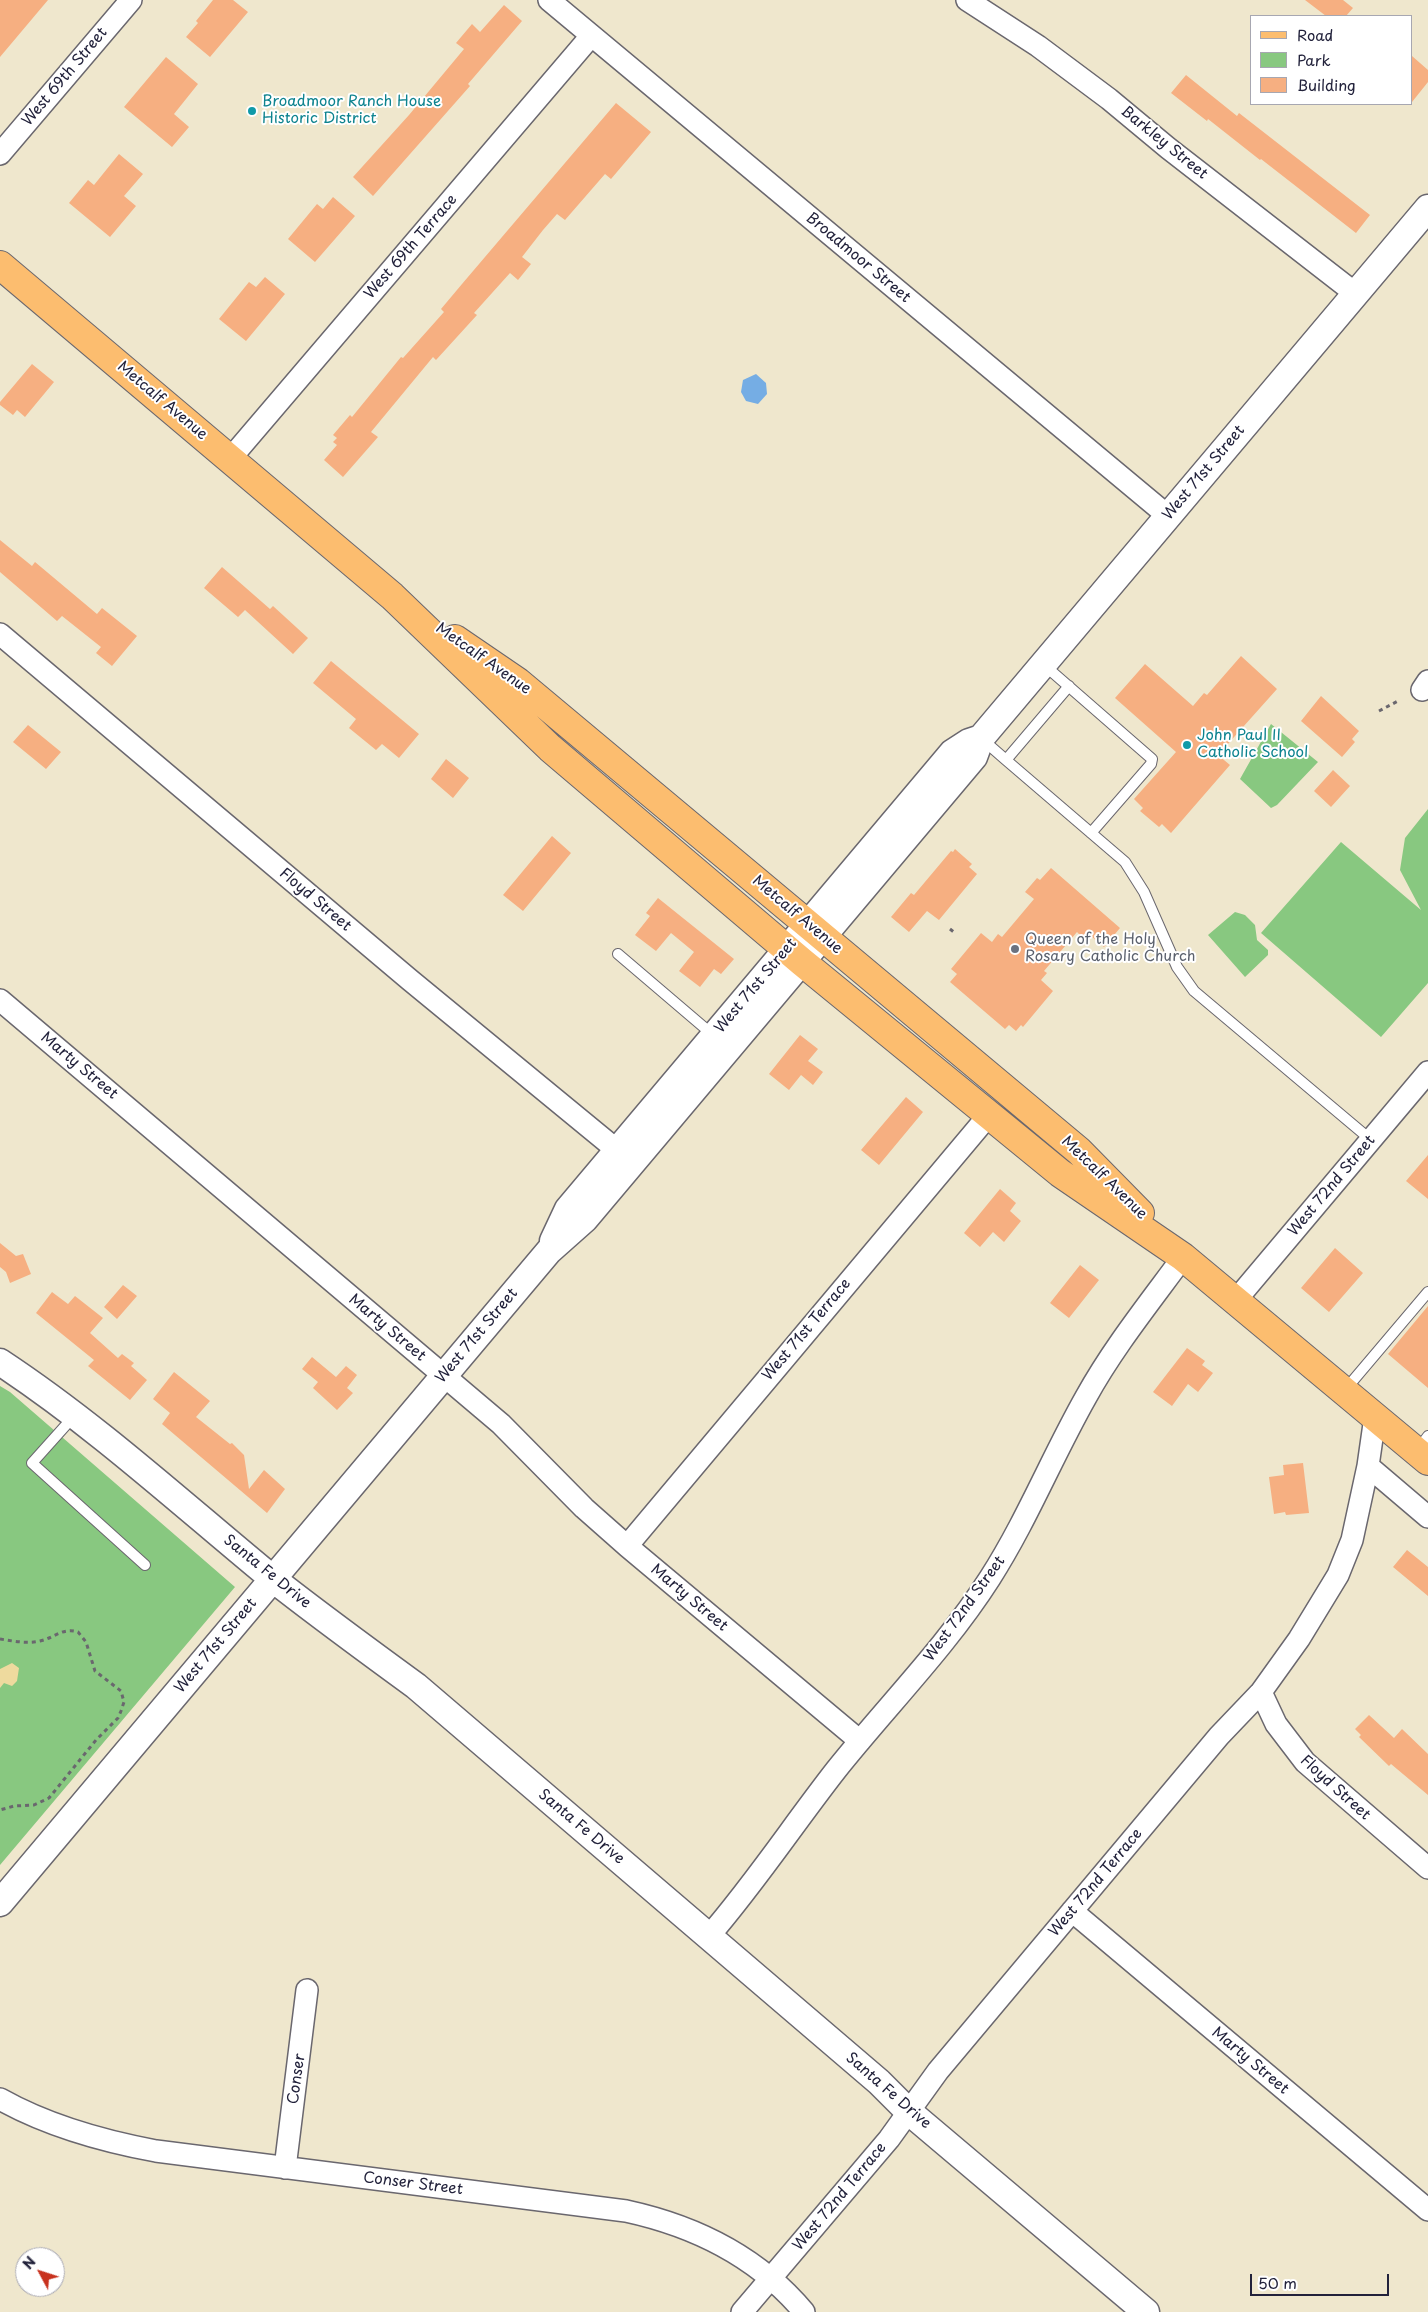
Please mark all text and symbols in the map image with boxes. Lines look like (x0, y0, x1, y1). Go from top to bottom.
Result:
legend (1250, 15, 1413, 105)
text: Road (1297, 23, 1333, 46)
street label: West 69th Street (19, 24, 111, 130)
text: Park (1297, 48, 1331, 71)
text: Building (1297, 73, 1356, 96)
place label: Broadmoor Ranch House Historic District (262, 93, 441, 128)
street label: Barkley Street (1117, 103, 1211, 183)
marker: Broadmoor Ranch House Historic District (246, 105, 258, 117)
street label: West 69th Terrace (361, 191, 461, 303)
street label: Broadmoor Street (802, 209, 914, 307)
street label: Metcalf Avenue (113, 358, 211, 444)
street label: West 71st Street (1159, 422, 1249, 524)
street label: Metcalf Avenue (432, 619, 534, 699)
place label: John Paul II Catholic School (1197, 727, 1308, 762)
marker: John Paul II Catholic School (1181, 739, 1193, 751)
street label: Floyd Street (275, 865, 355, 935)
street label: Metcalf Avenue (748, 872, 846, 958)
place label: Queen of the Holy Rosary Catholic Church (1025, 931, 1195, 966)
street label: West 71st Street (711, 935, 801, 1037)
marker: Queen of the Holy Rosary Catholic Church (1009, 943, 1021, 955)
street label: Marty Street (37, 1029, 121, 1103)
street label: West 72nd Street (1285, 1132, 1379, 1240)
street label: Metcalf Avenue (1057, 1133, 1151, 1223)
street label: West 71st Terrace (759, 1275, 855, 1385)
street label: West 71st Street (432, 1285, 522, 1387)
street label: Marty Street (345, 1291, 429, 1365)
street label: Santa Fe Drive (220, 1531, 314, 1613)
street label: West 72nd Street (921, 1553, 1009, 1665)
street label: Marty Street (647, 1561, 731, 1635)
street label: West 71st Street (171, 1595, 261, 1697)
street label: Floyd Street (1296, 1752, 1374, 1824)
street label: Santa Fe Drive (534, 1786, 628, 1868)
street label: West 72nd Terrace (1046, 1825, 1146, 1941)
street label: Marty Street (1208, 2024, 1292, 2098)
street label: Santa Fe Drive (842, 2049, 934, 2133)
street label: Conser (285, 2053, 309, 2105)
street label: West 72nd Terrace (790, 2139, 890, 2255)
street label: Conser Street (362, 2169, 464, 2199)
north arrow (15, 2247, 65, 2297)
text: N (17, 2252, 41, 2274)
scale bar (1253, 2264, 1392, 2296)
text: 50 m (1258, 2271, 1297, 2294)

